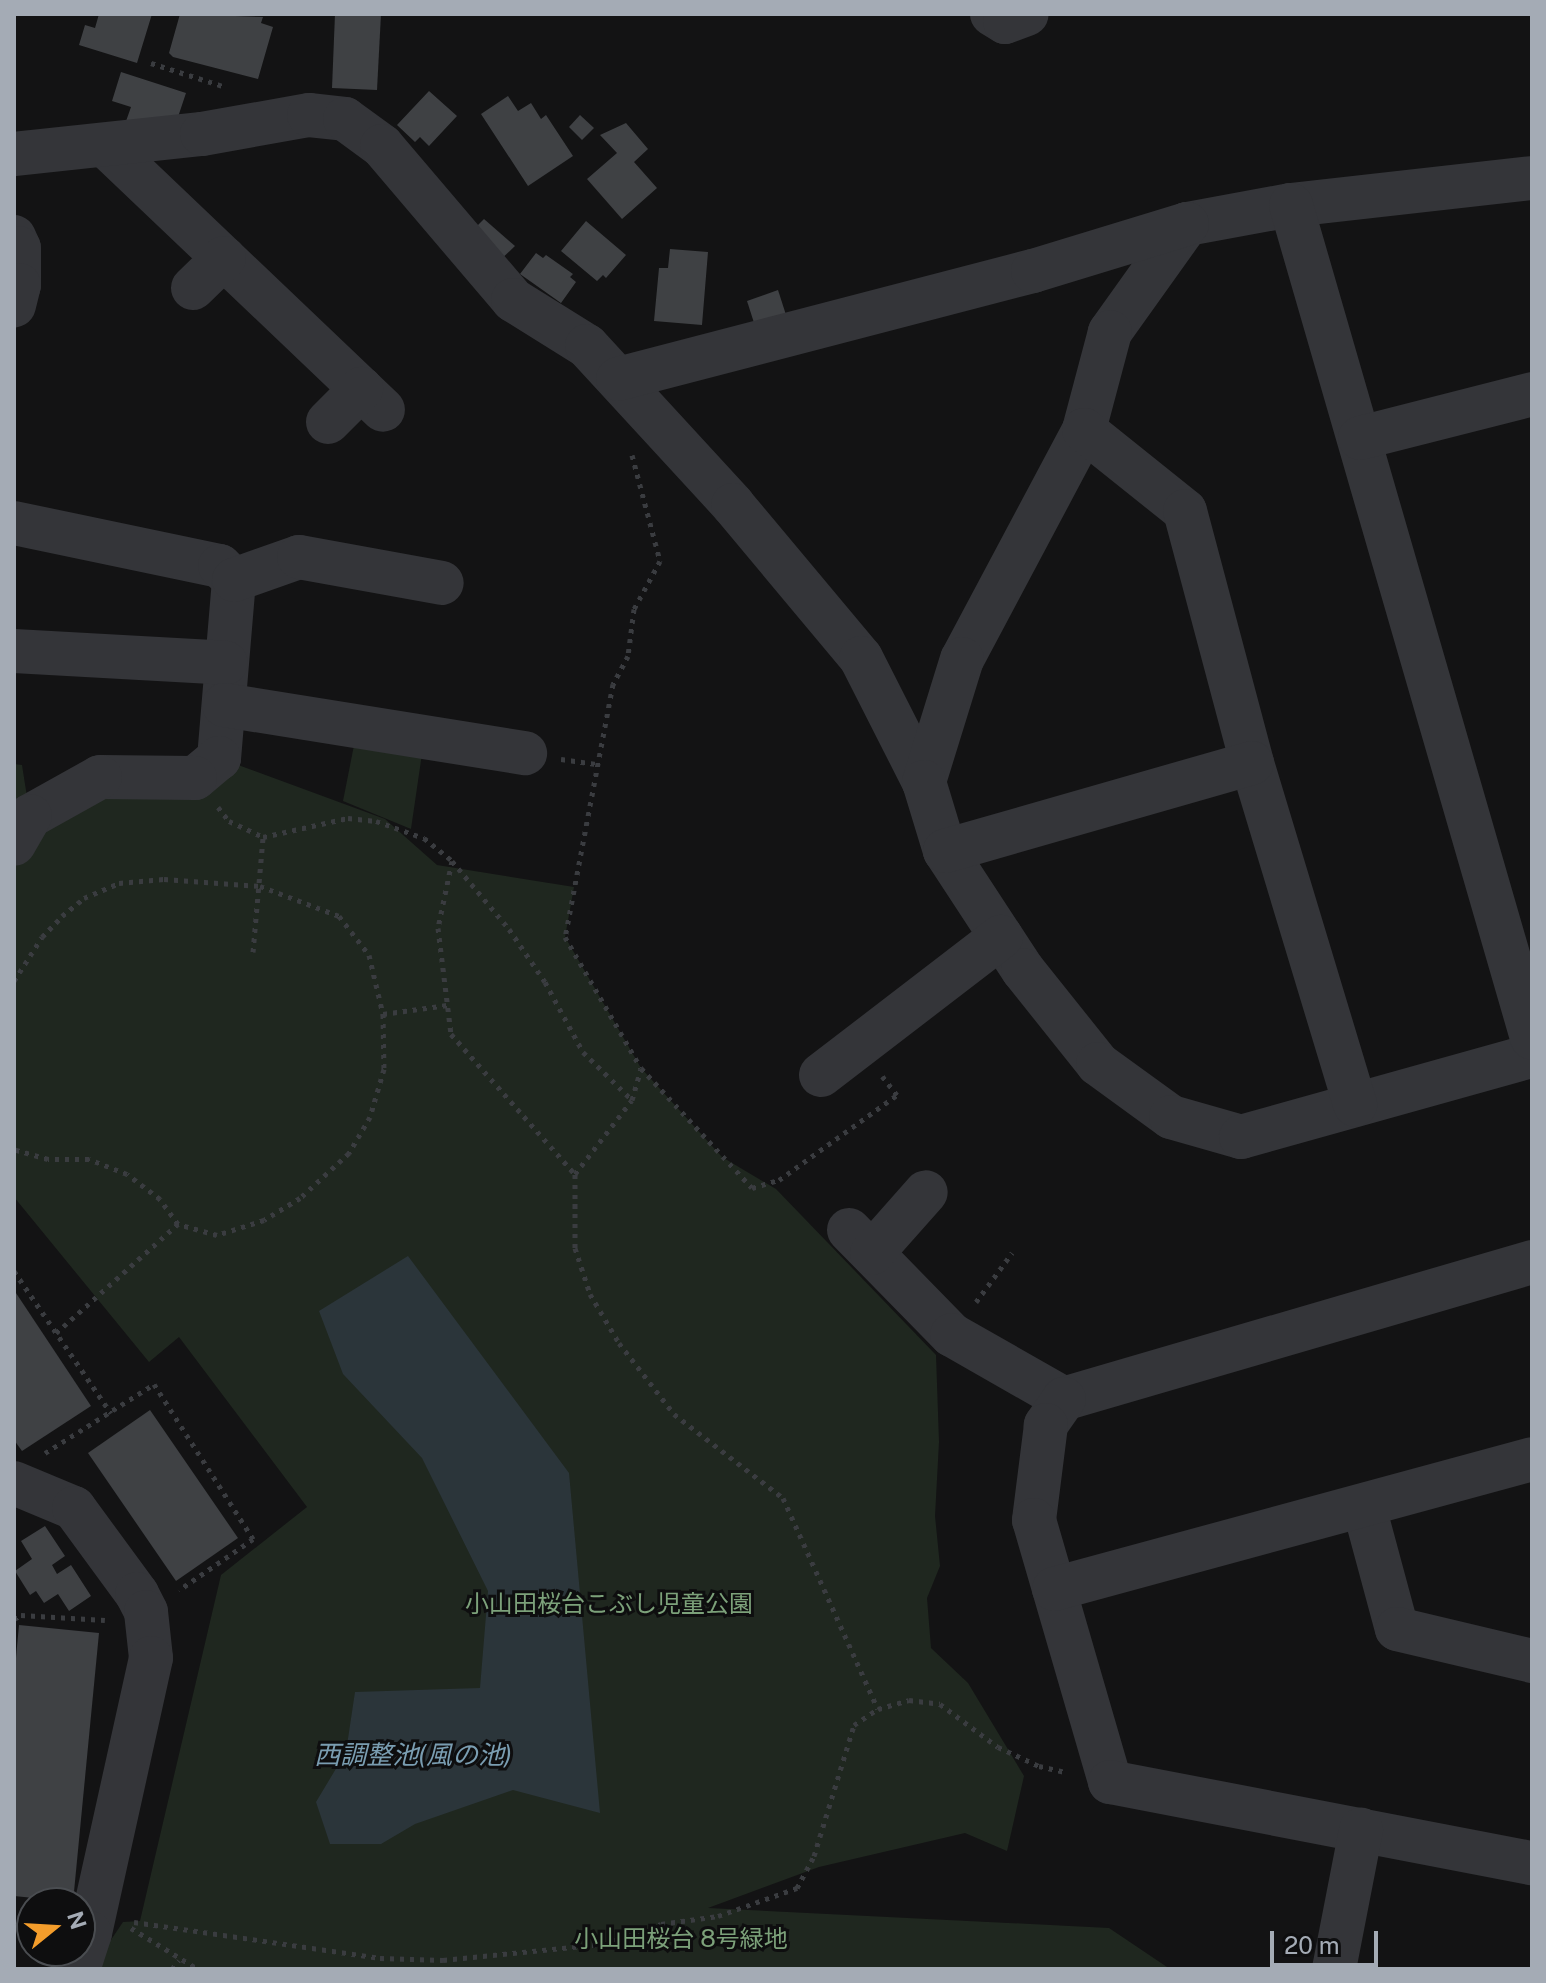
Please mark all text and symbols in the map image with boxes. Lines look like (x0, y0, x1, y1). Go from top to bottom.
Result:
park label: 小山田桜台こぶし児童公園 (465, 1590, 753, 1618)
water label: 西調整池(風の池) (314, 1739, 512, 1771)
north arrow (16, 1887, 96, 1967)
text: N (62, 1908, 92, 1932)
scale bar (1274, 1915, 1382, 1965)
park label: 小山田桜台 8号緑地 (574, 1925, 788, 1953)
text: 20 m (1284, 1931, 1340, 1959)

